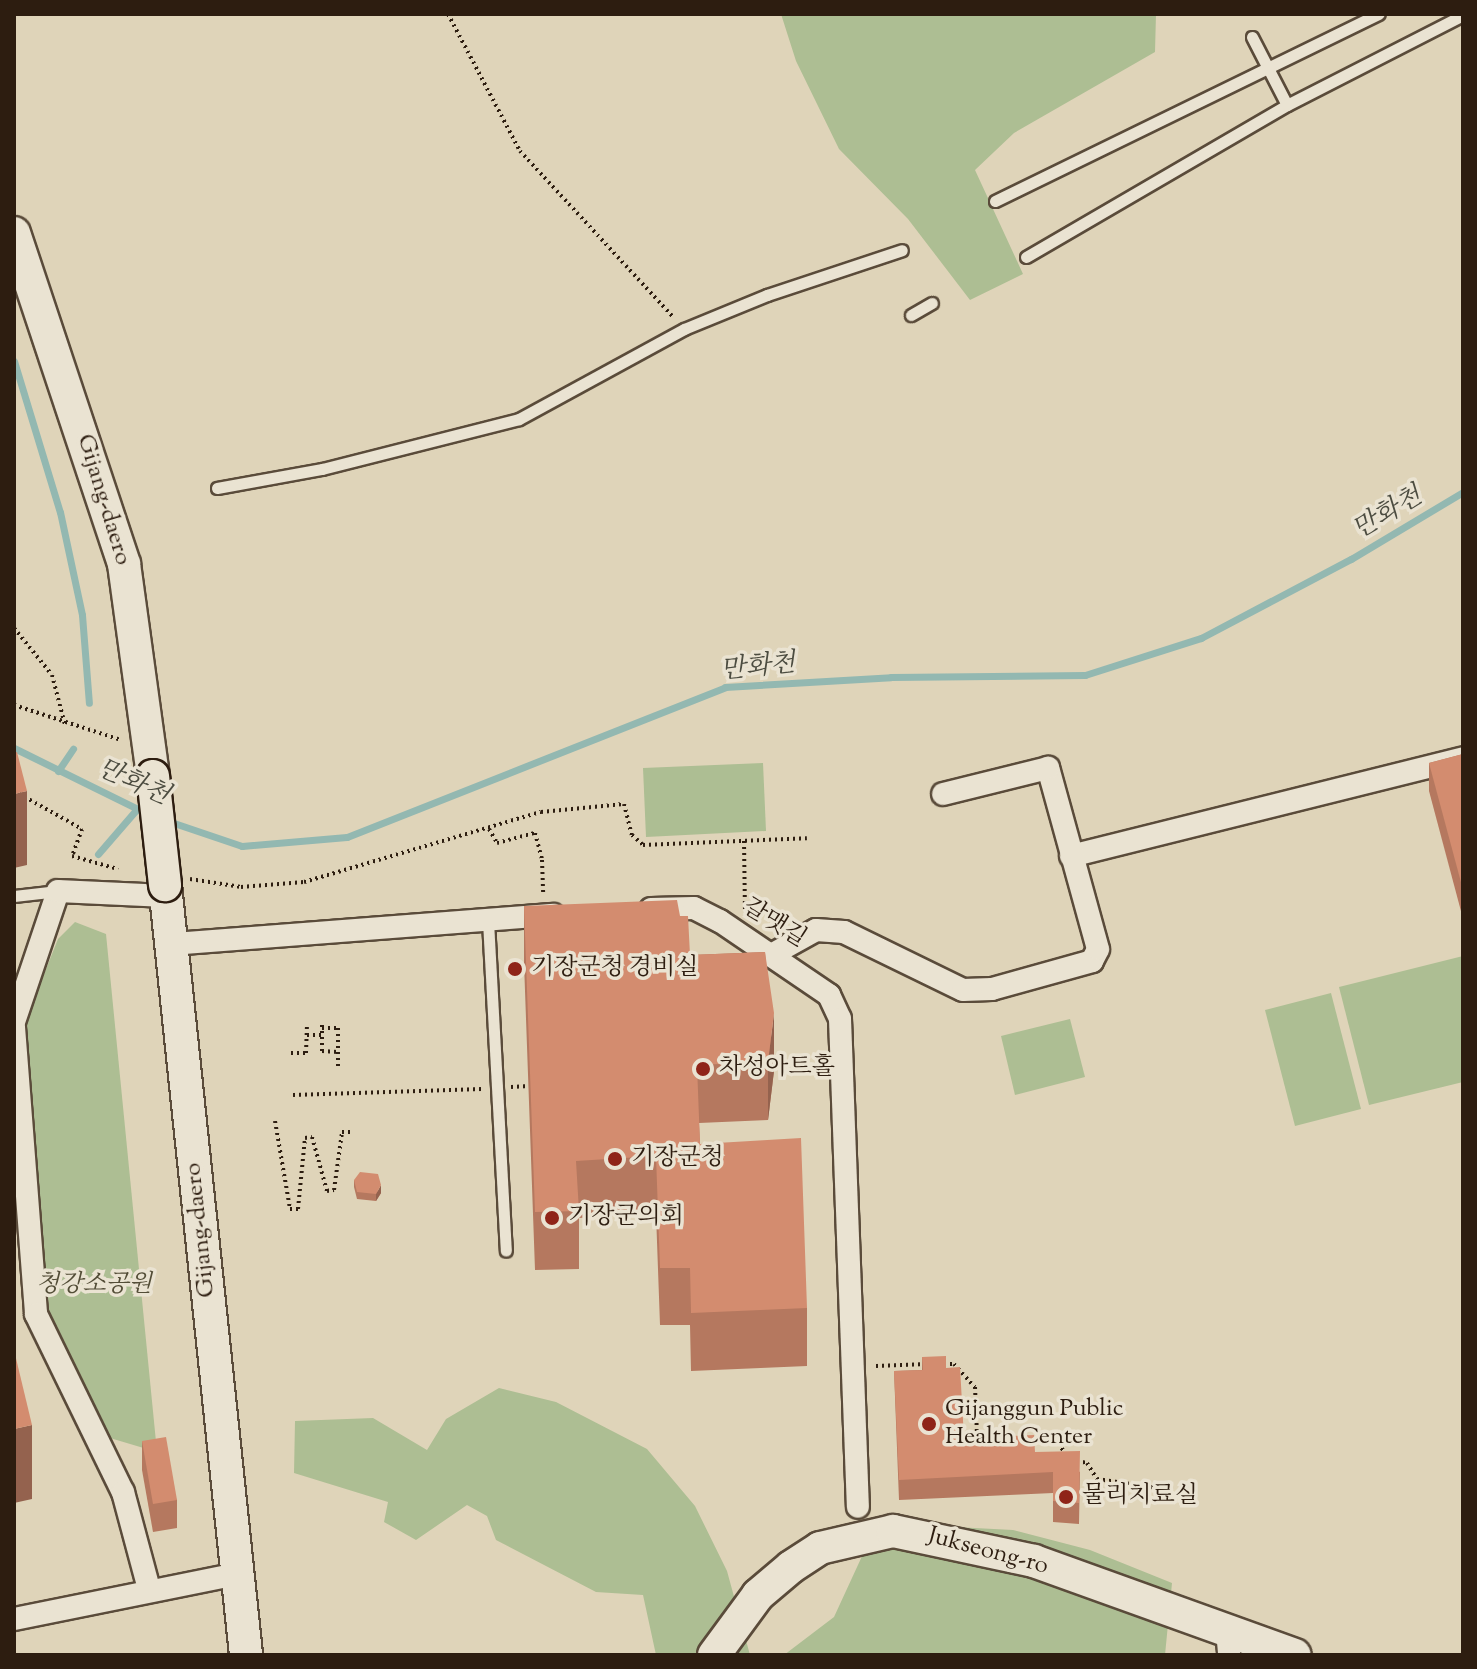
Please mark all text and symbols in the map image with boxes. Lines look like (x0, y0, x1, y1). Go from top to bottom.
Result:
street label: Gijang-daero (69, 431, 137, 569)
water label: 만화천 (1348, 481, 1428, 547)
water label: 만화천 (719, 649, 797, 687)
water label: 만화천 (92, 753, 174, 813)
street label: 갈맷길 (737, 893, 811, 955)
place label: 기장군청 경비실 (531, 955, 698, 983)
marker: 기장군청 경비실 (506, 960, 524, 978)
place label: 차성아트홀 (719, 1055, 835, 1083)
marker: 차성아트홀 (694, 1060, 712, 1078)
place label: 기장군청 (631, 1145, 724, 1173)
marker: 기장군청 (606, 1150, 624, 1168)
street label: Gijang-daero (180, 1161, 222, 1299)
place label: 기장군의회 (568, 1204, 684, 1232)
marker: 기장군의회 (543, 1209, 561, 1227)
park label: 청강소공원 (36, 1272, 152, 1300)
place label: Gijanggun Public Health Center (945, 1396, 1124, 1452)
marker: Gijanggun Public Health Center (920, 1415, 938, 1433)
place label: 물리치료실 (1082, 1483, 1198, 1511)
marker: 물리치료실 (1057, 1488, 1075, 1506)
street label: Jukseong-ro (925, 1522, 1051, 1582)

